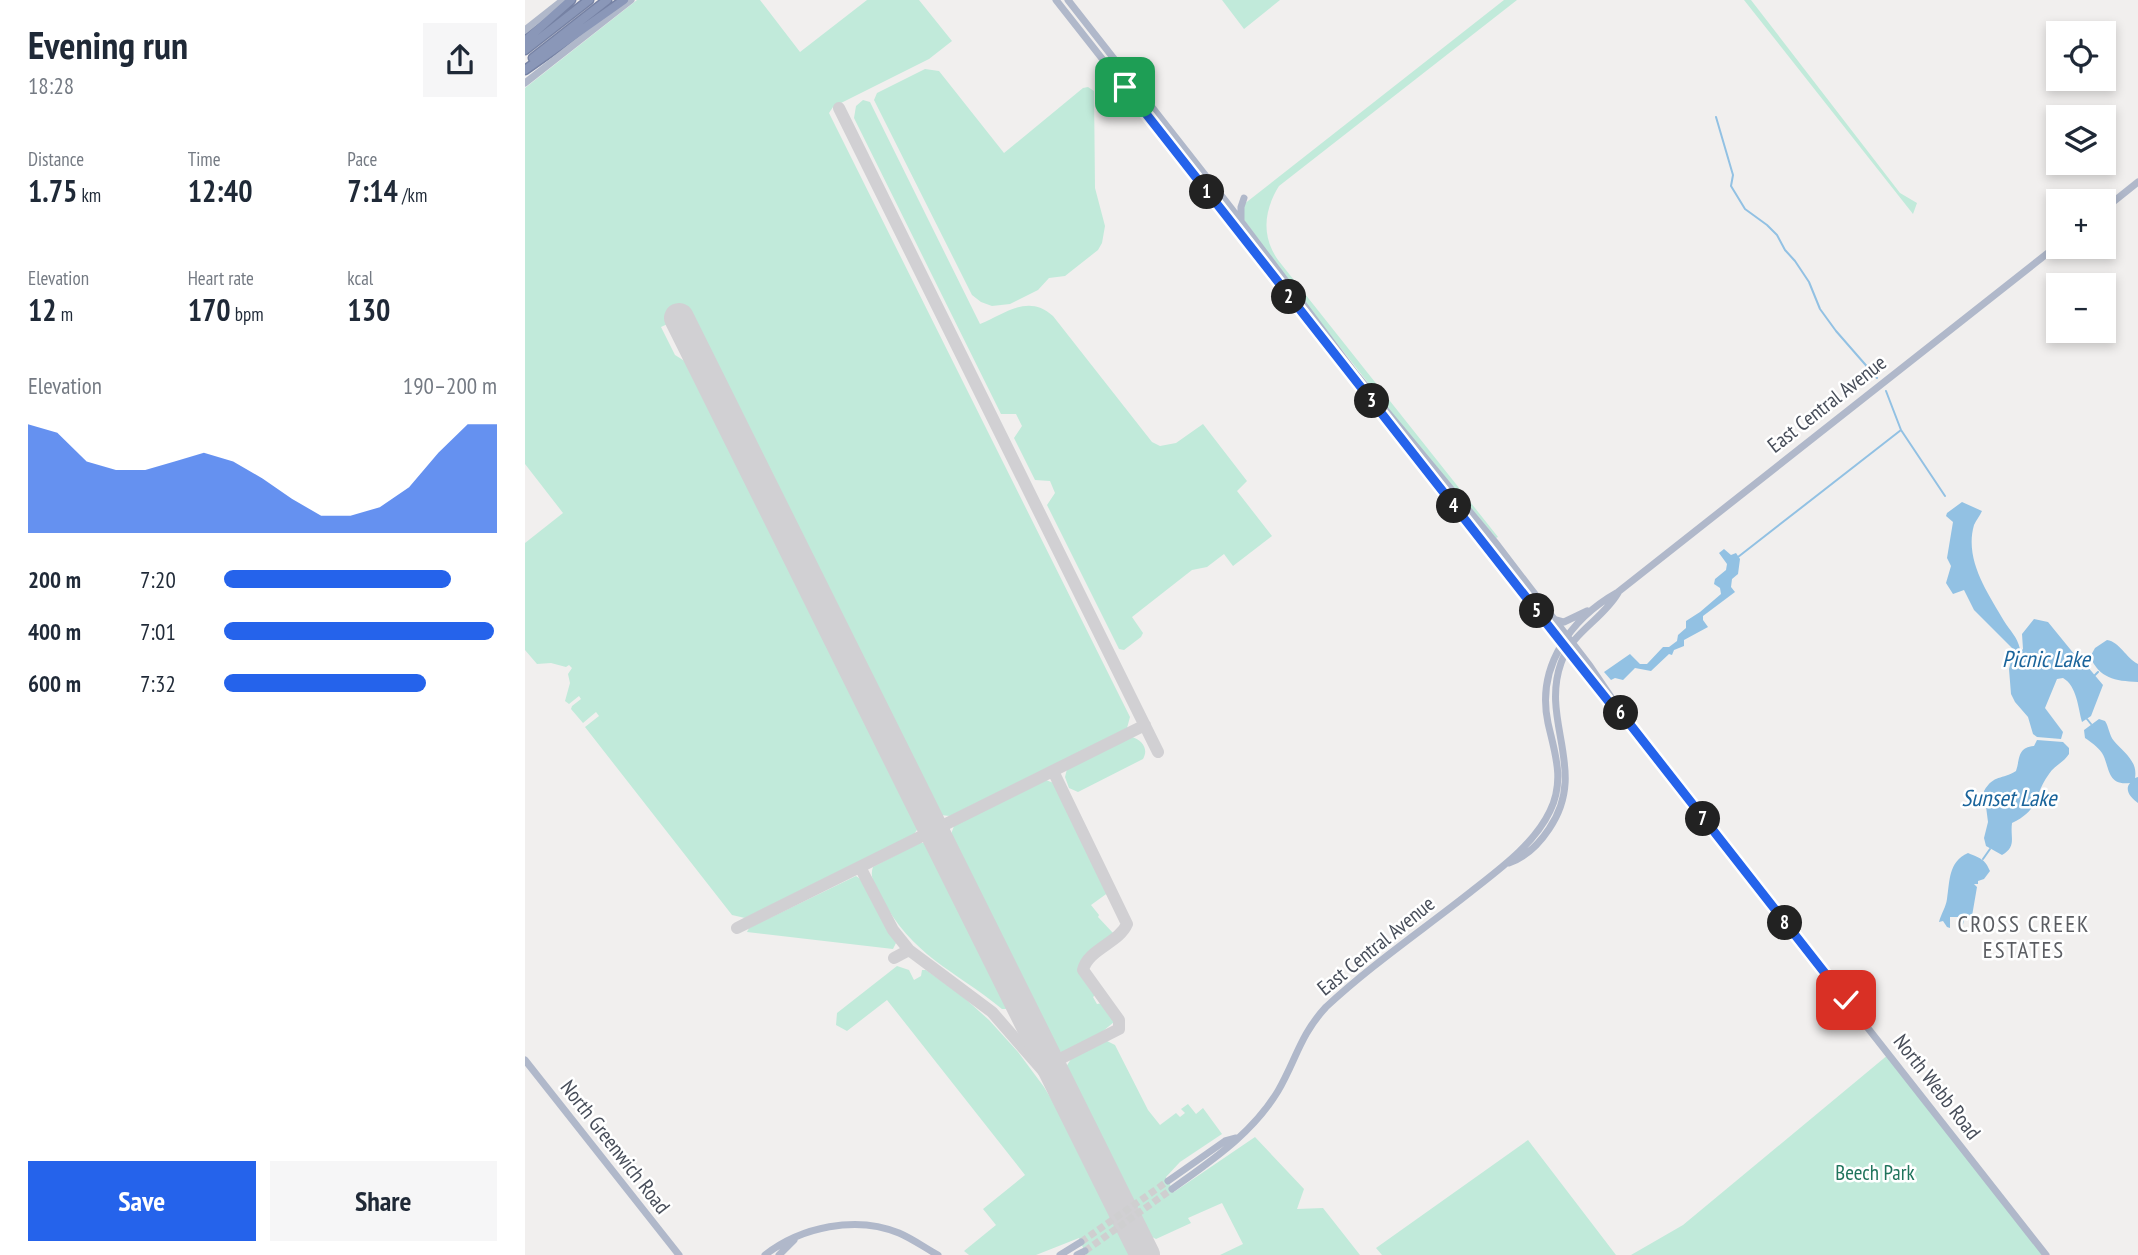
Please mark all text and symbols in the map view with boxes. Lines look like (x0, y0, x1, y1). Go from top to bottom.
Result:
text: Evening run (28, 20, 188, 69)
map controls (2046, 21, 2116, 343)
button: locate (2046, 21, 2116, 91)
button: share (423, 23, 497, 97)
pin (1095, 57, 1155, 117)
icon: arrive (1106, 68, 1144, 106)
text: 18:28 (28, 71, 74, 100)
button: layers (2046, 105, 2116, 175)
text: Distance (28, 147, 84, 171)
text: Time (188, 147, 221, 171)
text: Pace (347, 147, 377, 171)
text: 1.75 (28, 171, 77, 210)
text: 12:40 (188, 171, 253, 210)
text: 7:14 (347, 171, 398, 210)
pin: 1 (1189, 174, 1225, 210)
text: 1 (1202, 179, 1211, 203)
text: km (77, 183, 101, 207)
text: /km (398, 183, 427, 207)
button: + (2046, 189, 2116, 259)
text: Elevation (28, 266, 89, 290)
text: Heart rate (188, 266, 254, 290)
text: kcal (347, 266, 373, 290)
button: − (2046, 273, 2116, 343)
pin: 2 (1271, 280, 1307, 314)
text: 2 (1284, 284, 1293, 308)
text: 12 (28, 290, 57, 329)
text: 170 (188, 290, 231, 329)
text: 130 (347, 290, 390, 329)
text: m (57, 302, 73, 326)
text: bpm (231, 302, 264, 326)
street label: East Central Avenue (1762, 349, 1892, 458)
text: Elevation (28, 371, 102, 400)
text: 190–200 m (403, 371, 497, 400)
pin: 3 (1355, 384, 1389, 418)
text: 3 (1367, 388, 1376, 412)
pin: 4 (1437, 489, 1471, 524)
text: 4 (1449, 493, 1458, 517)
text: 200 m (28, 565, 81, 594)
text: 7:20 (140, 565, 176, 594)
pin: 5 (1520, 594, 1555, 628)
text: 5 (1532, 598, 1541, 622)
text: 400 m (28, 617, 81, 646)
text: 7:01 (140, 617, 176, 646)
water label: Picnic Lake (2002, 644, 2091, 673)
text: 600 m (28, 669, 81, 698)
text: 7:32 (140, 669, 176, 698)
pin: 6 (1603, 696, 1639, 730)
text: 6 (1616, 700, 1625, 724)
water label: Sunset Lake (1961, 783, 2058, 812)
pin: 7 (1685, 802, 1721, 836)
text: 7 (1698, 806, 1707, 830)
street label: East Central Avenue (1311, 890, 1440, 1001)
pin: 8 (1767, 906, 1803, 940)
district label: CROSS CREEK ESTATES (1958, 909, 2090, 964)
text: 8 (1780, 910, 1789, 934)
pin (1816, 970, 1876, 1030)
icon: check (1827, 981, 1865, 1019)
street label: North Webb Road (1888, 1029, 1987, 1145)
street label: North Greenwich Road (555, 1074, 676, 1219)
park label: Beech Park (1835, 1159, 1915, 1186)
button: Save (28, 1161, 256, 1241)
button: Share (270, 1161, 497, 1241)

